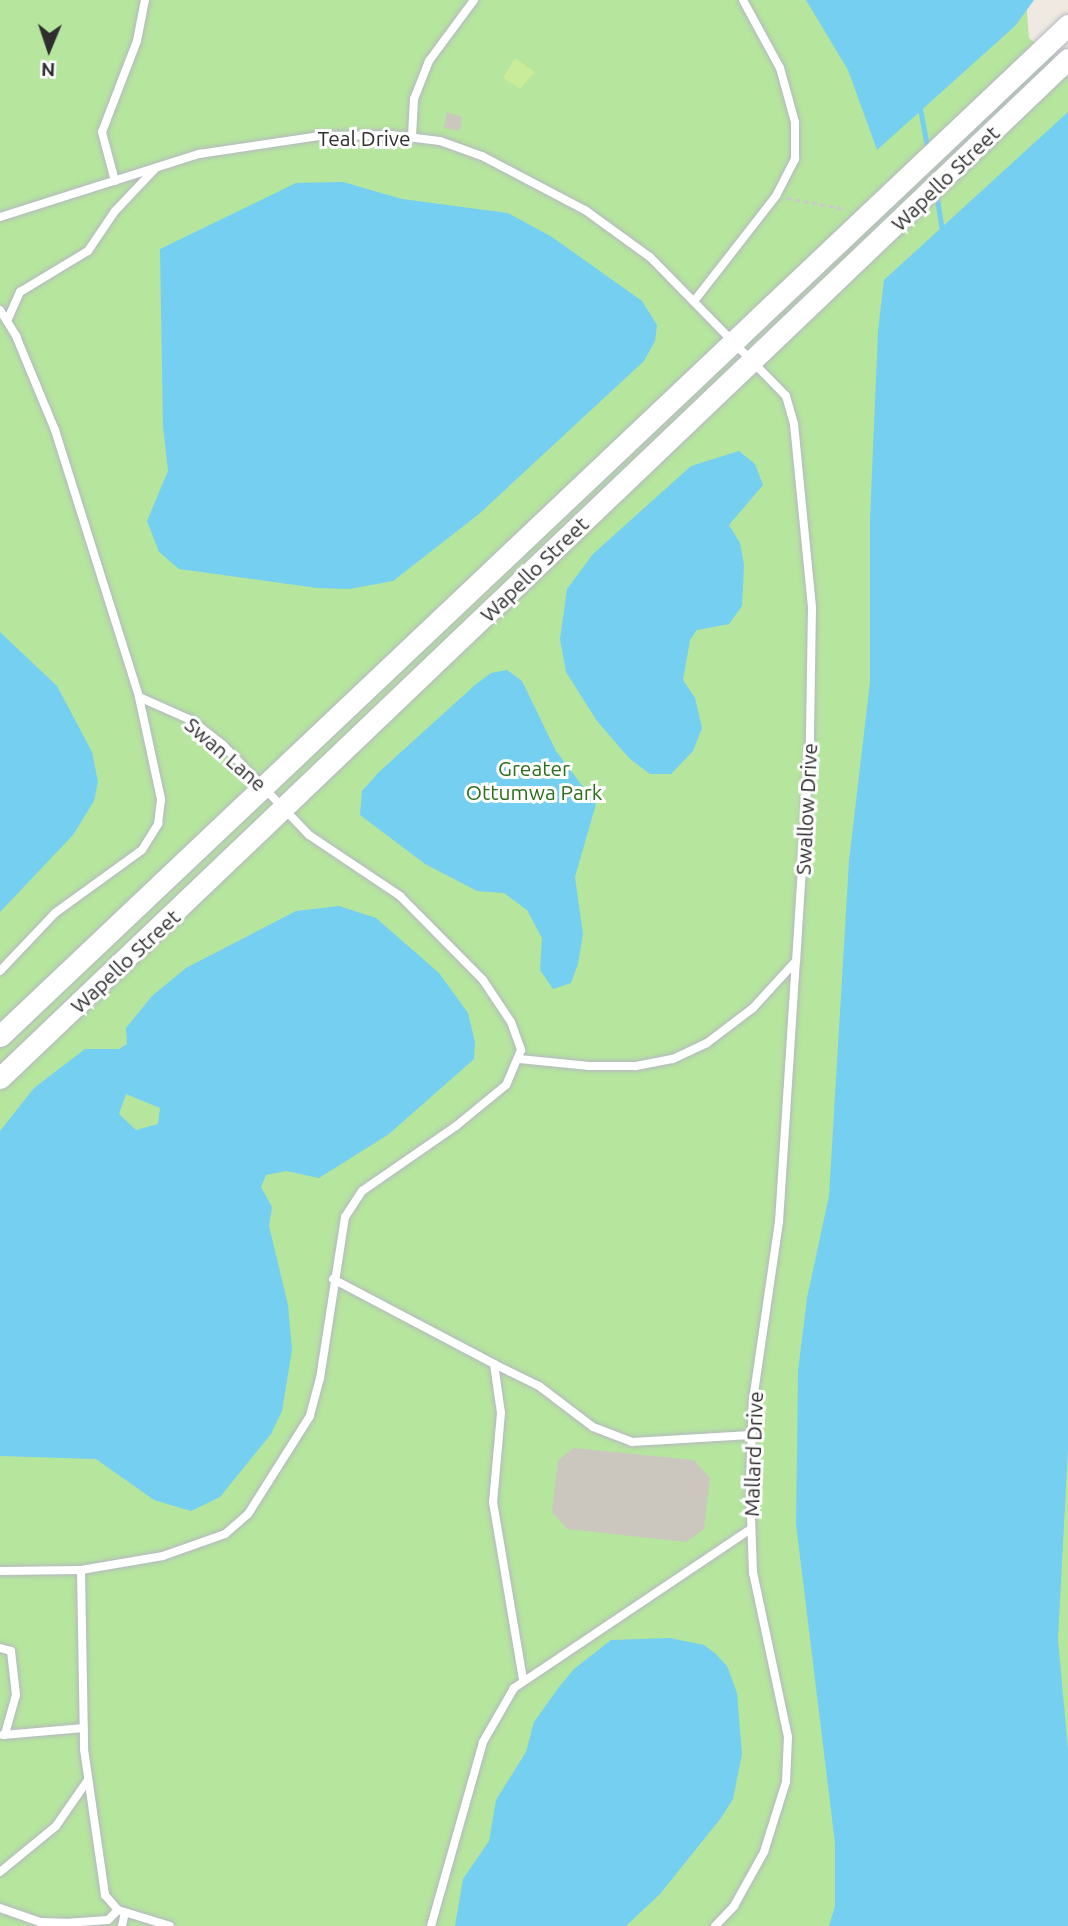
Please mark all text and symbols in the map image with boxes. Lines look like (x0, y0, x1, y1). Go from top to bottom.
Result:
north arrow (14, 14, 84, 84)
text: N (41, 59, 56, 81)
street label: Wapello Street (886, 120, 1004, 236)
street label: Teal Drive (317, 125, 411, 151)
street label: Wapello Street (475, 511, 593, 627)
street label: Swan Lane (180, 712, 272, 796)
street label: Swallow Drive (790, 742, 822, 876)
park label: Greater Ottumwa Park (466, 755, 602, 805)
street label: Wapello Street (65, 904, 185, 1018)
street label: Mallard Drive (738, 1391, 768, 1517)

